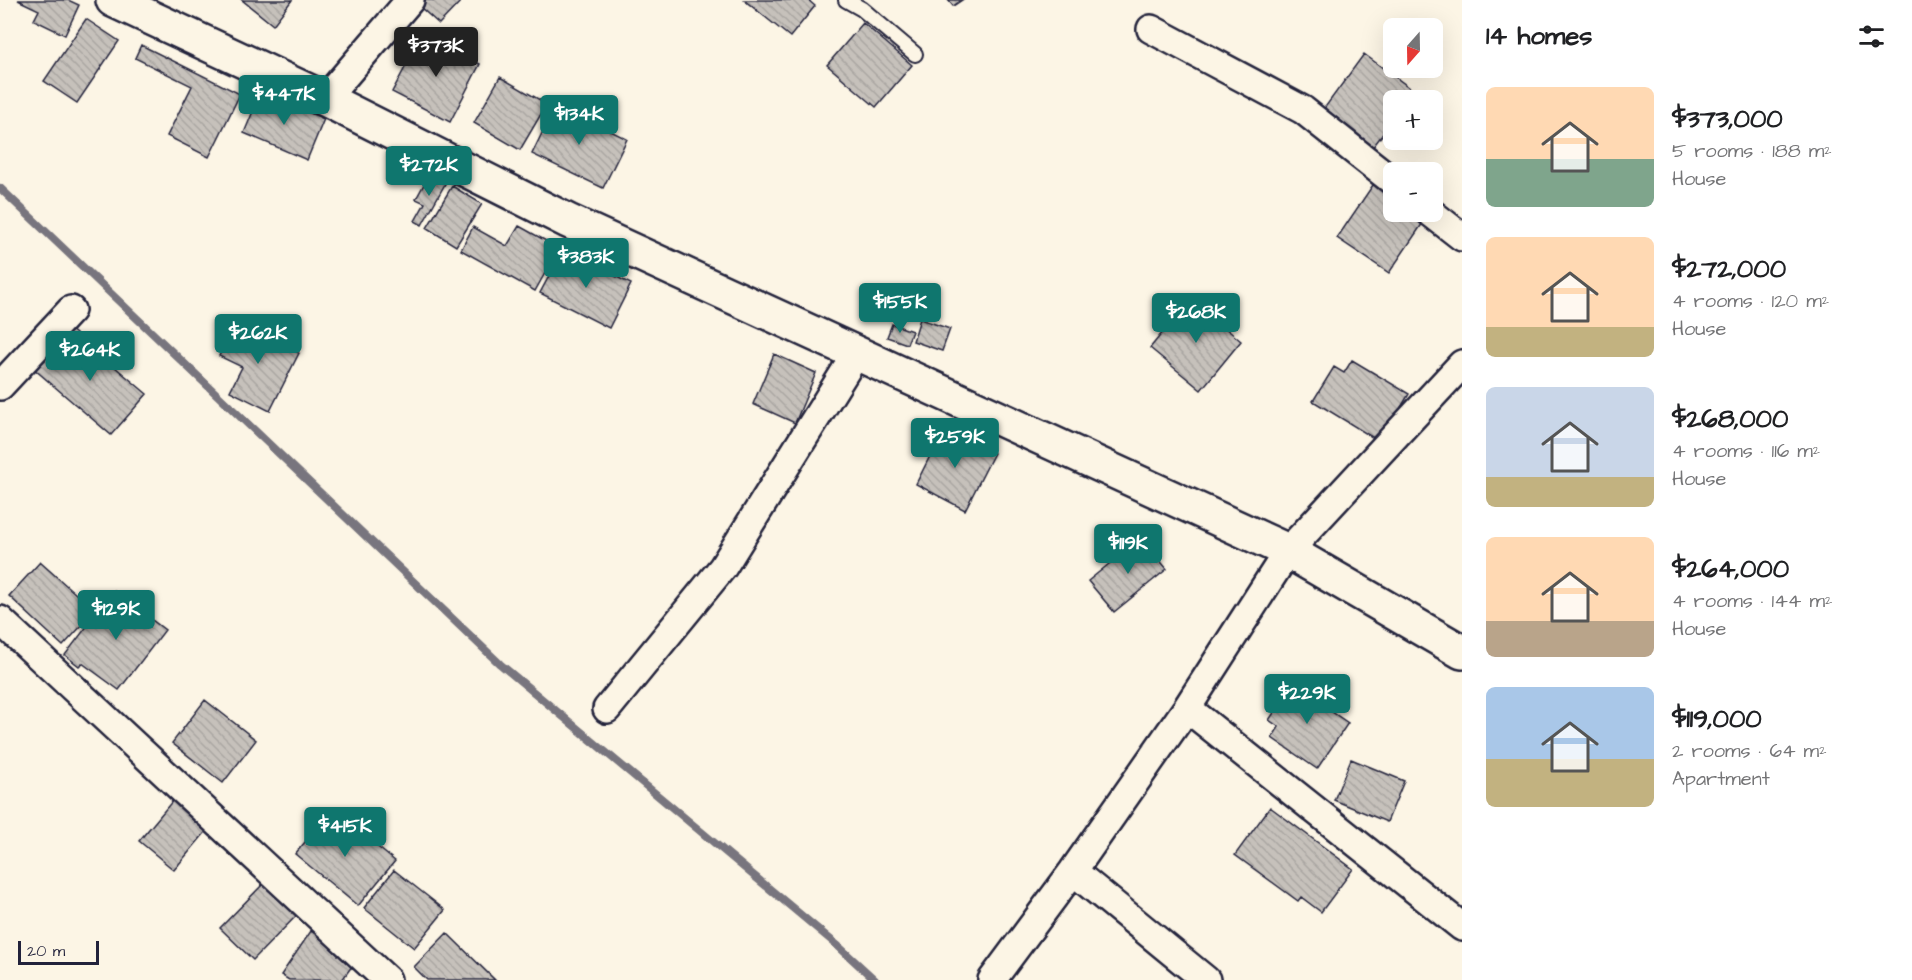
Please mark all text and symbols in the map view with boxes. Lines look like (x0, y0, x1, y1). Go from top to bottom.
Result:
north arrow (1383, 18, 1443, 78)
map controls (1383, 18, 1443, 222)
text: 14 homes (1486, 18, 1592, 54)
icon: filters (1855, 20, 1888, 53)
pin: $373K (394, 27, 478, 78)
text: $373K (408, 32, 464, 60)
pin: $447K (242, 75, 326, 126)
text: $447K (253, 80, 315, 108)
button: + (1383, 90, 1443, 150)
pin: $134K (537, 95, 621, 146)
text: $134K (554, 100, 604, 128)
text: $373,000 (1672, 101, 1783, 137)
icon: home (1534, 111, 1606, 183)
text: 5 rooms · 188 m² (1672, 137, 1832, 165)
pin: $272K (387, 146, 471, 197)
text: $272K (400, 151, 458, 179)
button: − (1383, 162, 1443, 222)
text: House (1672, 165, 1726, 193)
pin: $383K (544, 238, 628, 289)
text: $383K (558, 243, 614, 271)
text: $272,000 (1672, 251, 1786, 287)
icon: home (1534, 261, 1606, 333)
pin: $155K (858, 283, 942, 334)
text: 4 rooms · 120 m² (1672, 287, 1829, 315)
text: $155K (873, 288, 927, 316)
pin: $268K (1154, 293, 1238, 344)
text: $268K (1166, 298, 1226, 326)
pin: $262K (216, 314, 300, 365)
text: House (1672, 315, 1726, 343)
text: $262K (229, 319, 287, 347)
pin: $264K (48, 331, 132, 382)
text: $264K (60, 336, 120, 364)
text: $268,000 (1672, 401, 1788, 437)
icon: home (1534, 411, 1606, 483)
pin: $259K (913, 418, 997, 469)
text: $259K (925, 423, 985, 451)
text: 4 rooms · 116 m² (1672, 437, 1820, 465)
text: House (1672, 465, 1726, 493)
pin: $119K (1086, 524, 1170, 575)
text: $119K (1108, 529, 1148, 557)
text: $264,000 (1672, 551, 1789, 587)
icon: home (1534, 561, 1606, 633)
text: 4 rooms · 144 m² (1672, 587, 1832, 615)
pin: $129K (74, 590, 158, 641)
text: $129K (92, 595, 140, 623)
text: House (1672, 615, 1726, 643)
pin: $229K (1265, 674, 1349, 725)
text: $229K (1278, 679, 1336, 707)
text: $119,000 (1672, 701, 1762, 737)
icon: home (1534, 711, 1606, 783)
text: 2 rooms · 64 m² (1672, 737, 1827, 765)
text: Apartment (1672, 765, 1770, 793)
pin: $415K (303, 807, 387, 858)
text: $415K (318, 812, 372, 840)
scale bar (18, 938, 99, 966)
text: 20 m (27, 940, 65, 962)

